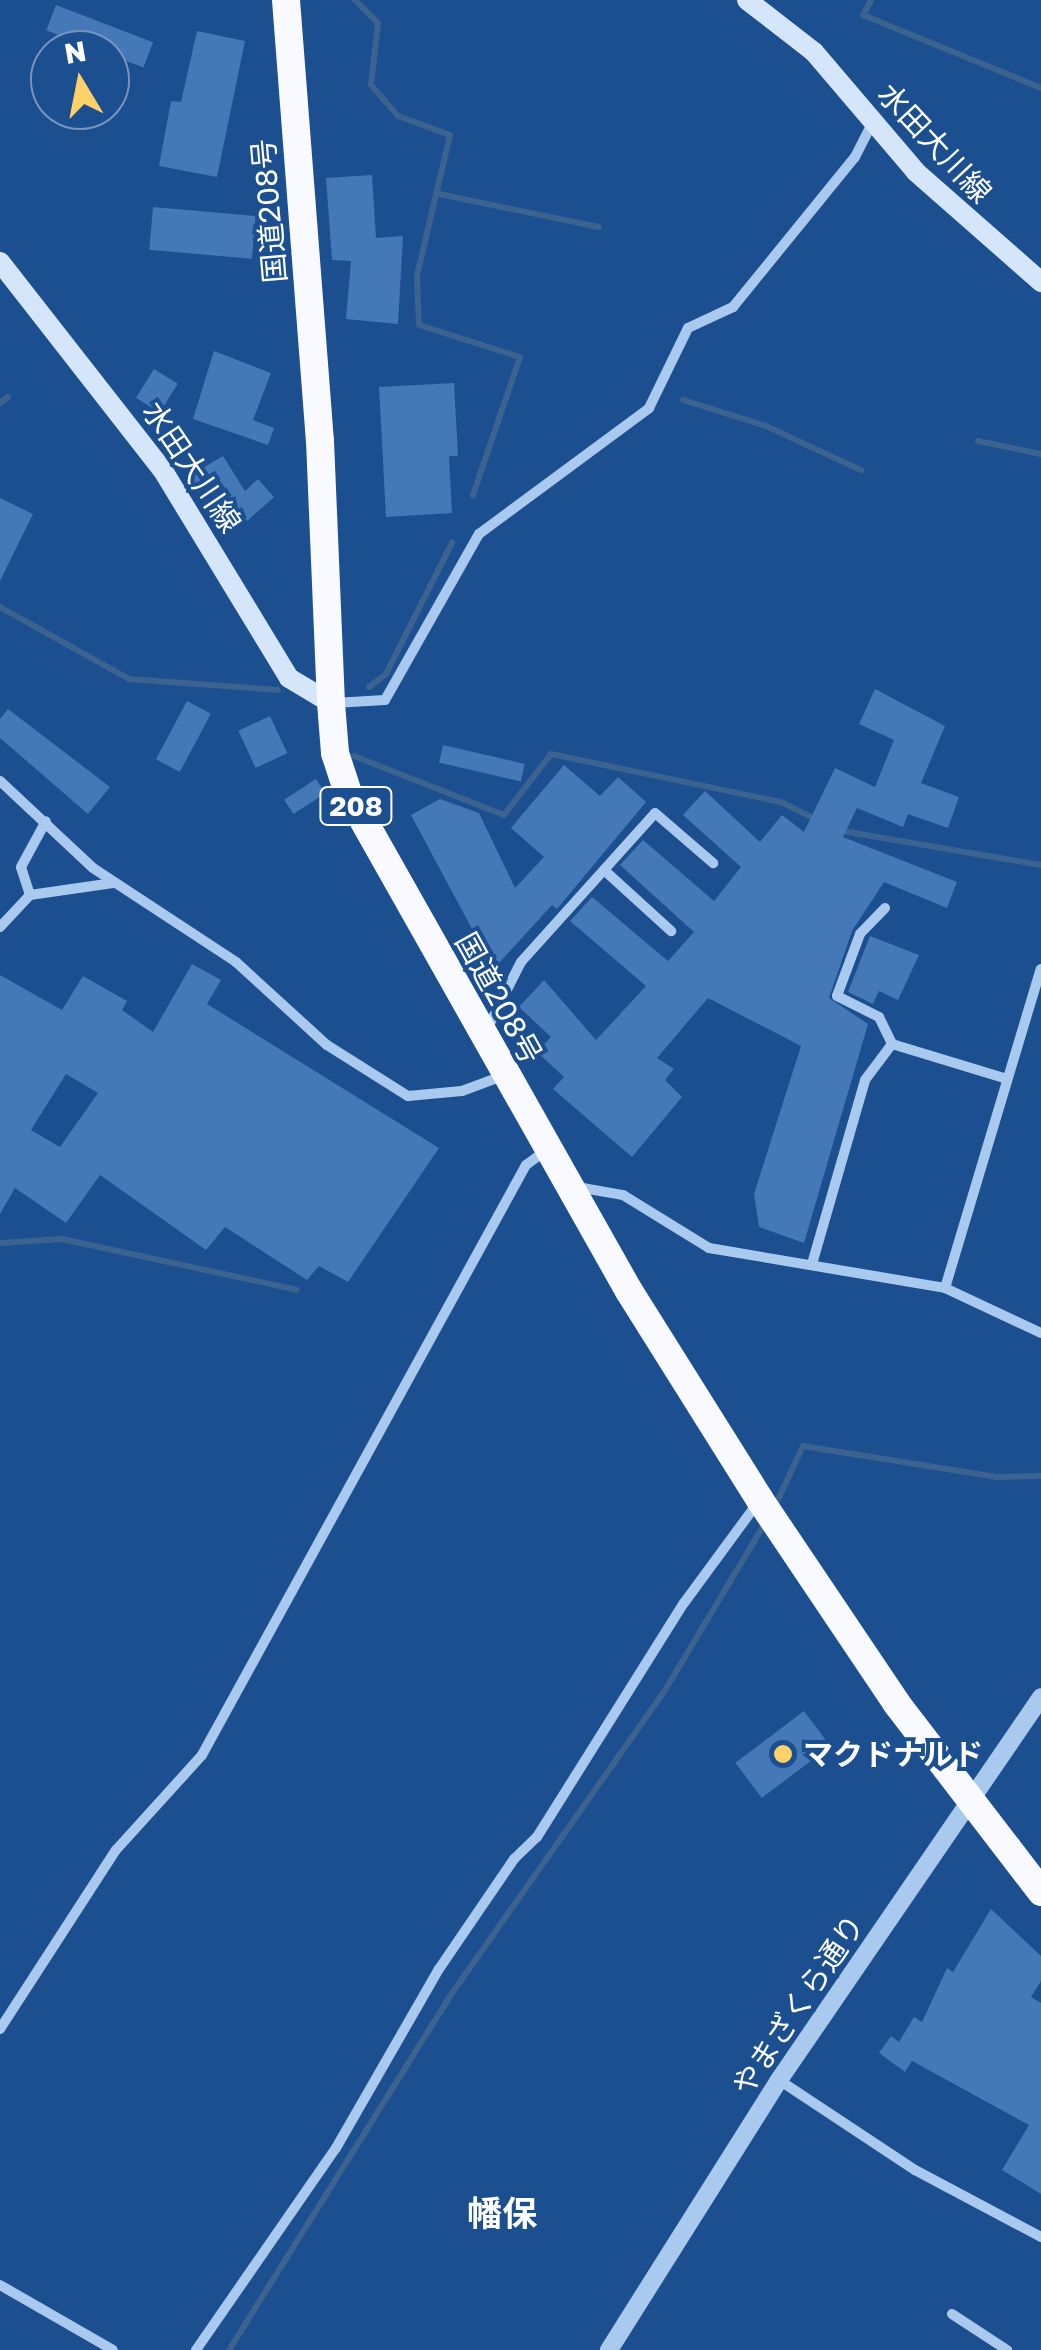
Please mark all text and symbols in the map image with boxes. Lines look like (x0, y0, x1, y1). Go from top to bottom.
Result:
north arrow (30, 30, 130, 130)
text: N (62, 34, 88, 70)
street label: 水田大川線 (871, 76, 999, 210)
street label: 国道208号 (245, 138, 293, 284)
street label: 水田大川線 (135, 395, 249, 539)
road number: 208 (318, 783, 394, 829)
street label: 国道208号 (448, 926, 550, 1070)
place label: マクドナルド (803, 1736, 983, 1772)
marker: マクドナルド (772, 1743, 794, 1765)
street label: やまざくら通り (724, 1908, 872, 2102)
district label: 幡保 (467, 2192, 537, 2234)

